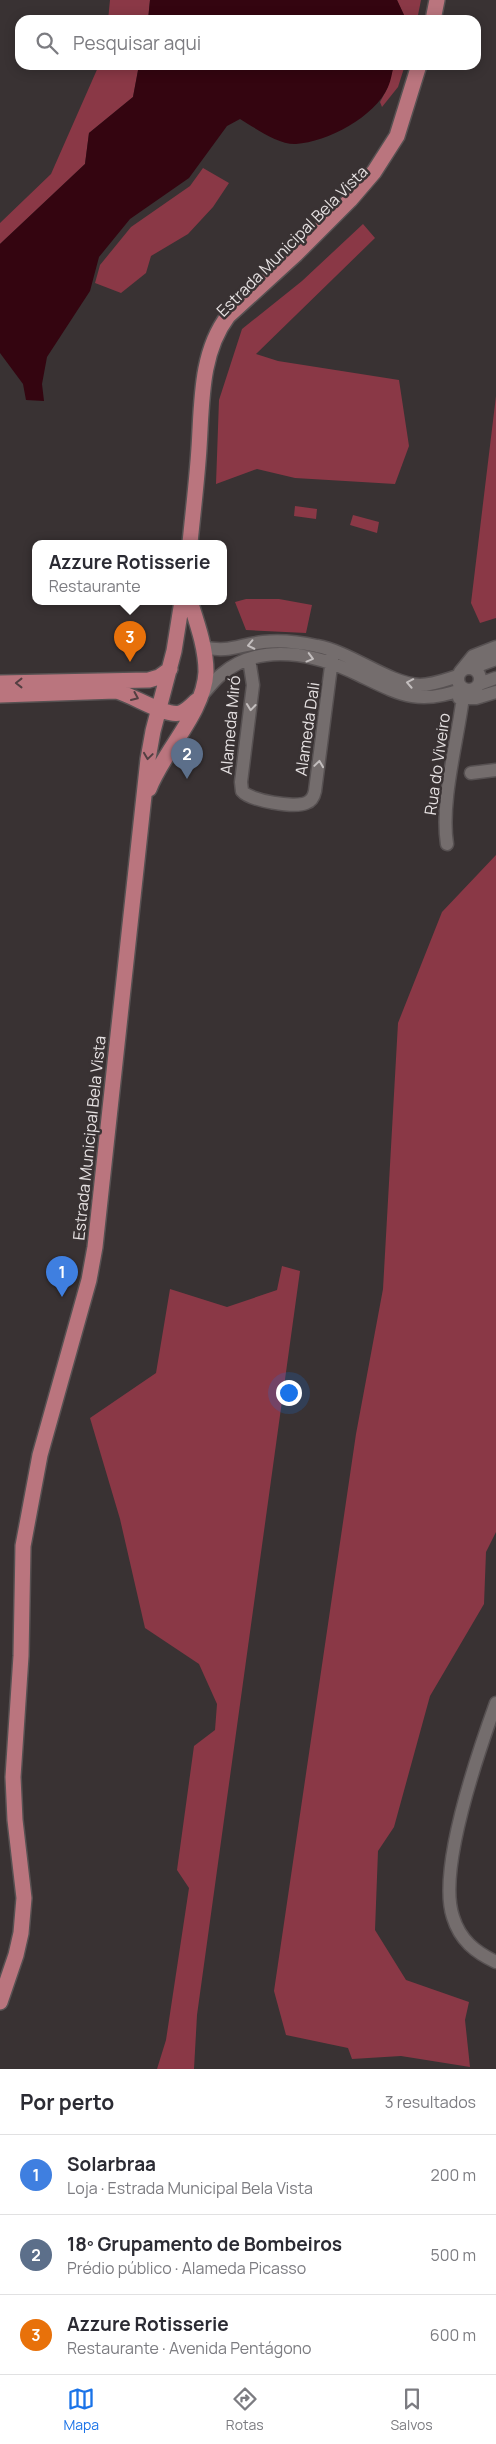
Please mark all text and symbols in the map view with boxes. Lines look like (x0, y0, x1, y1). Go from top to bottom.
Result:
search box (15, 15, 481, 70)
icon: search (33, 29, 61, 57)
text: Pesquisar aqui (73, 30, 201, 56)
street label: Estrada Municipal Bela Vista (212, 161, 372, 321)
popup (32, 540, 227, 605)
text: Azzure Rotisserie (49, 549, 210, 575)
text: Restaurante (49, 575, 141, 597)
pin: 3 (114, 621, 146, 662)
one-way arrow (246, 639, 255, 649)
one-way arrow (305, 653, 313, 663)
street label: Alameda Miró (215, 675, 245, 775)
one-way arrow (15, 678, 22, 688)
one-way arrow (406, 678, 415, 688)
street label: Alameda Dali (290, 681, 324, 777)
one-way arrow (130, 691, 139, 702)
one-way arrow (246, 703, 257, 711)
street label: Rua do Viveiro (419, 712, 455, 816)
pin: 2 (171, 738, 203, 779)
one-way arrow (143, 753, 154, 761)
one-way arrow (314, 759, 324, 768)
street label: Estrada Municipal Bela Vista (67, 1035, 111, 1241)
pin: 1 (46, 1256, 78, 1297)
your location (276, 1380, 302, 1406)
text: Por perto (20, 2088, 114, 2116)
text: 3 resultados (385, 2091, 476, 2113)
text: Solarbraa (67, 2151, 156, 2177)
text: 1 (32, 2164, 40, 2186)
text: 200 m (431, 2164, 476, 2186)
text: Loja · Estrada Municipal Bela Vista (67, 2177, 313, 2199)
text: 18º Grupamento de Bombeiros (67, 2231, 342, 2257)
text: 2 (31, 2244, 41, 2266)
text: 500 m (430, 2244, 476, 2266)
text: Prédio público · Alameda Picasso (67, 2257, 306, 2279)
text: Azzure Rotisserie (67, 2311, 229, 2337)
text: 3 (31, 2324, 41, 2346)
text: 600 m (430, 2324, 476, 2346)
text: Restaurante · Avenida Pentágono (67, 2337, 312, 2359)
tab: Mapa (63, 2385, 99, 2434)
tab: Rotas (226, 2385, 264, 2434)
tab: Salvos (390, 2385, 433, 2434)

